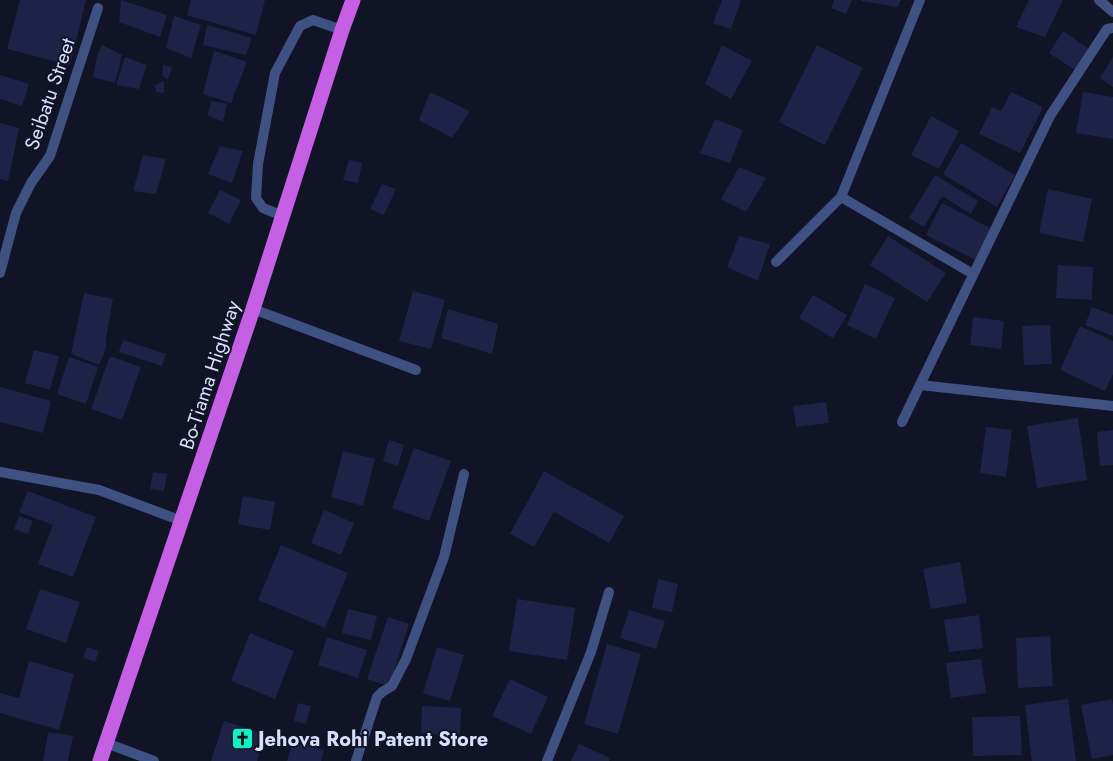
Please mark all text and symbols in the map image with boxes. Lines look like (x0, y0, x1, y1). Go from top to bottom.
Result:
street label: Seibatu Street (17, 34, 83, 154)
street label: Bo-Tiama Highway (172, 297, 248, 453)
place label: Jehova Rohi Patent Store (254, 725, 488, 754)
church icon: Jehova Rohi Patent Store (230, 727, 254, 751)

